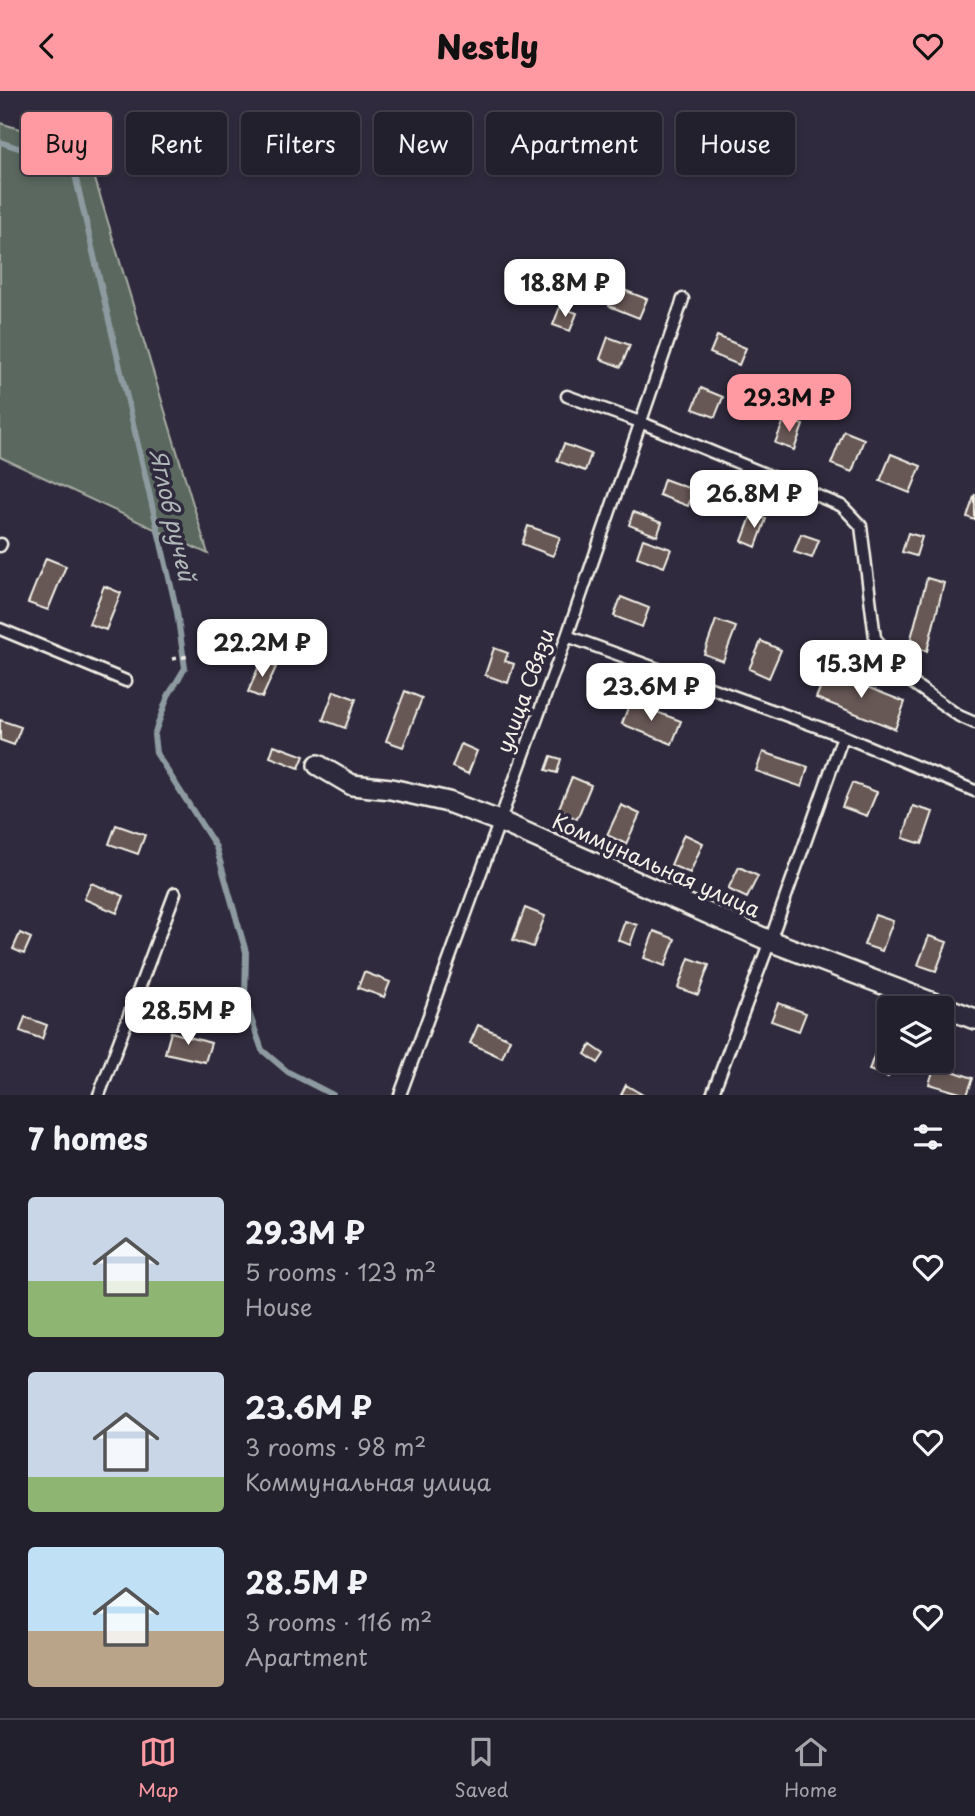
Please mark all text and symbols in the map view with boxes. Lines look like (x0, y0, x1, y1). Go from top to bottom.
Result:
text: Nestly (436, 22, 539, 70)
icon: back (28, 27, 66, 65)
icon: heart (909, 27, 947, 65)
chip: Buy (21, 112, 112, 175)
chip: Rent (126, 112, 227, 175)
chip: Filters (241, 112, 360, 175)
chip: New (374, 112, 472, 175)
chip: Apartment (486, 112, 662, 175)
chip: House (676, 112, 795, 175)
pin: 18.8M ₽ (500, 259, 630, 319)
text: 18.8M ₽ (520, 264, 610, 299)
pin: 29.3M ₽ (724, 375, 854, 434)
text: 29.3M ₽ (743, 379, 835, 414)
water label: Яглов ручей (141, 445, 206, 587)
pin: 26.8M ₽ (689, 471, 819, 530)
text: 26.8M ₽ (706, 475, 802, 510)
pin: 22.2M ₽ (197, 619, 327, 679)
text: 22.2M ₽ (213, 624, 311, 659)
street label: улица Связи (487, 624, 561, 757)
pin: 15.3M ₽ (796, 641, 926, 700)
text: 15.3M ₽ (816, 645, 906, 680)
pin: 23.6M ₽ (586, 663, 716, 723)
text: 23.6M ₽ (602, 668, 700, 703)
street label: Коммунальная улица (548, 804, 767, 925)
pin: 28.5M ₽ (123, 988, 253, 1047)
text: 28.5M ₽ (141, 992, 235, 1027)
map controls (877, 996, 954, 1073)
button: layers (877, 996, 954, 1073)
text: 7 homes (28, 1115, 148, 1160)
icon: filters (909, 1118, 947, 1156)
text: 29.3M ₽ (245, 1209, 365, 1254)
icon: home (84, 1225, 168, 1309)
icon: heart (909, 1248, 947, 1286)
text: 5 rooms · 123 m² (245, 1254, 436, 1289)
text: House (245, 1289, 312, 1324)
text: 23.6M ₽ (245, 1384, 372, 1429)
icon: home (84, 1400, 168, 1484)
icon: heart (909, 1423, 947, 1461)
text: 3 rooms · 98 m² (245, 1429, 426, 1464)
text: Коммунальная улица (245, 1464, 491, 1499)
text: 28.5M ₽ (245, 1559, 368, 1604)
icon: home (84, 1575, 168, 1659)
icon: heart (909, 1598, 947, 1636)
text: 3 rooms · 116 m² (245, 1604, 432, 1639)
text: Apartment (245, 1639, 368, 1674)
tab: Map (138, 1733, 179, 1803)
tab: Saved (454, 1733, 508, 1803)
tab: Home (784, 1733, 837, 1803)

